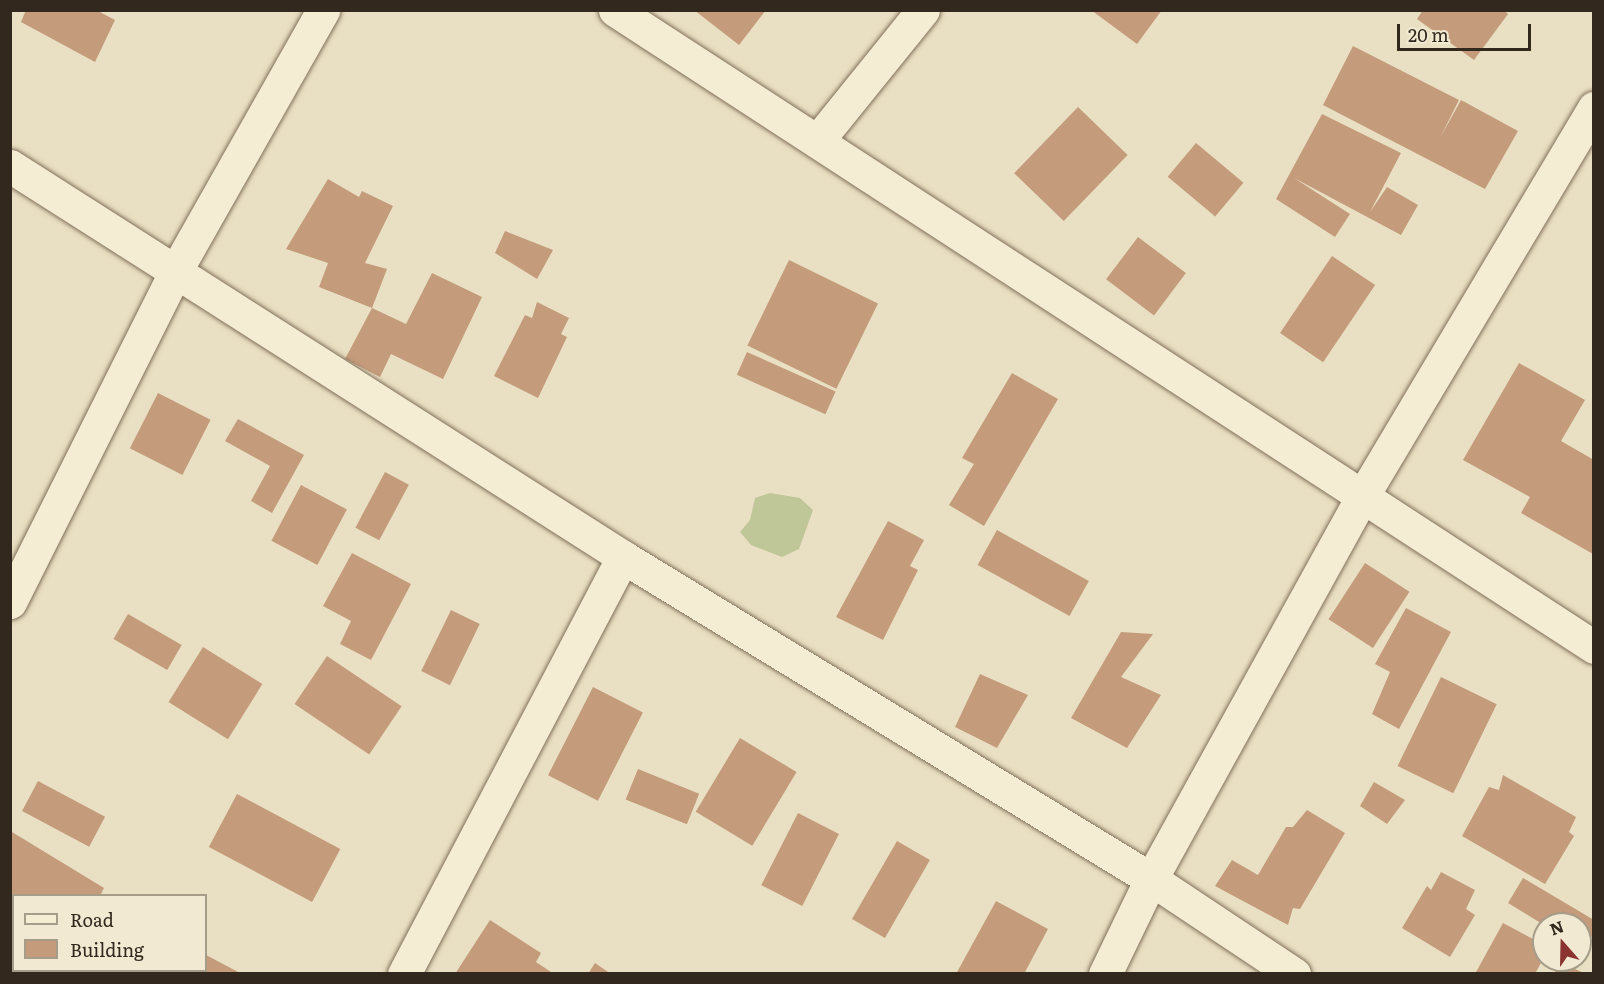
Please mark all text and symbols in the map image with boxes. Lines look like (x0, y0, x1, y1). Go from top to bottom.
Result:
scale bar (1400, 12, 1534, 50)
text: 20 m (1408, 21, 1449, 48)
legend (12, 894, 207, 972)
text: Road (70, 906, 114, 933)
north arrow (1532, 912, 1592, 972)
text: N (1546, 913, 1567, 941)
text: Building (70, 936, 144, 963)

